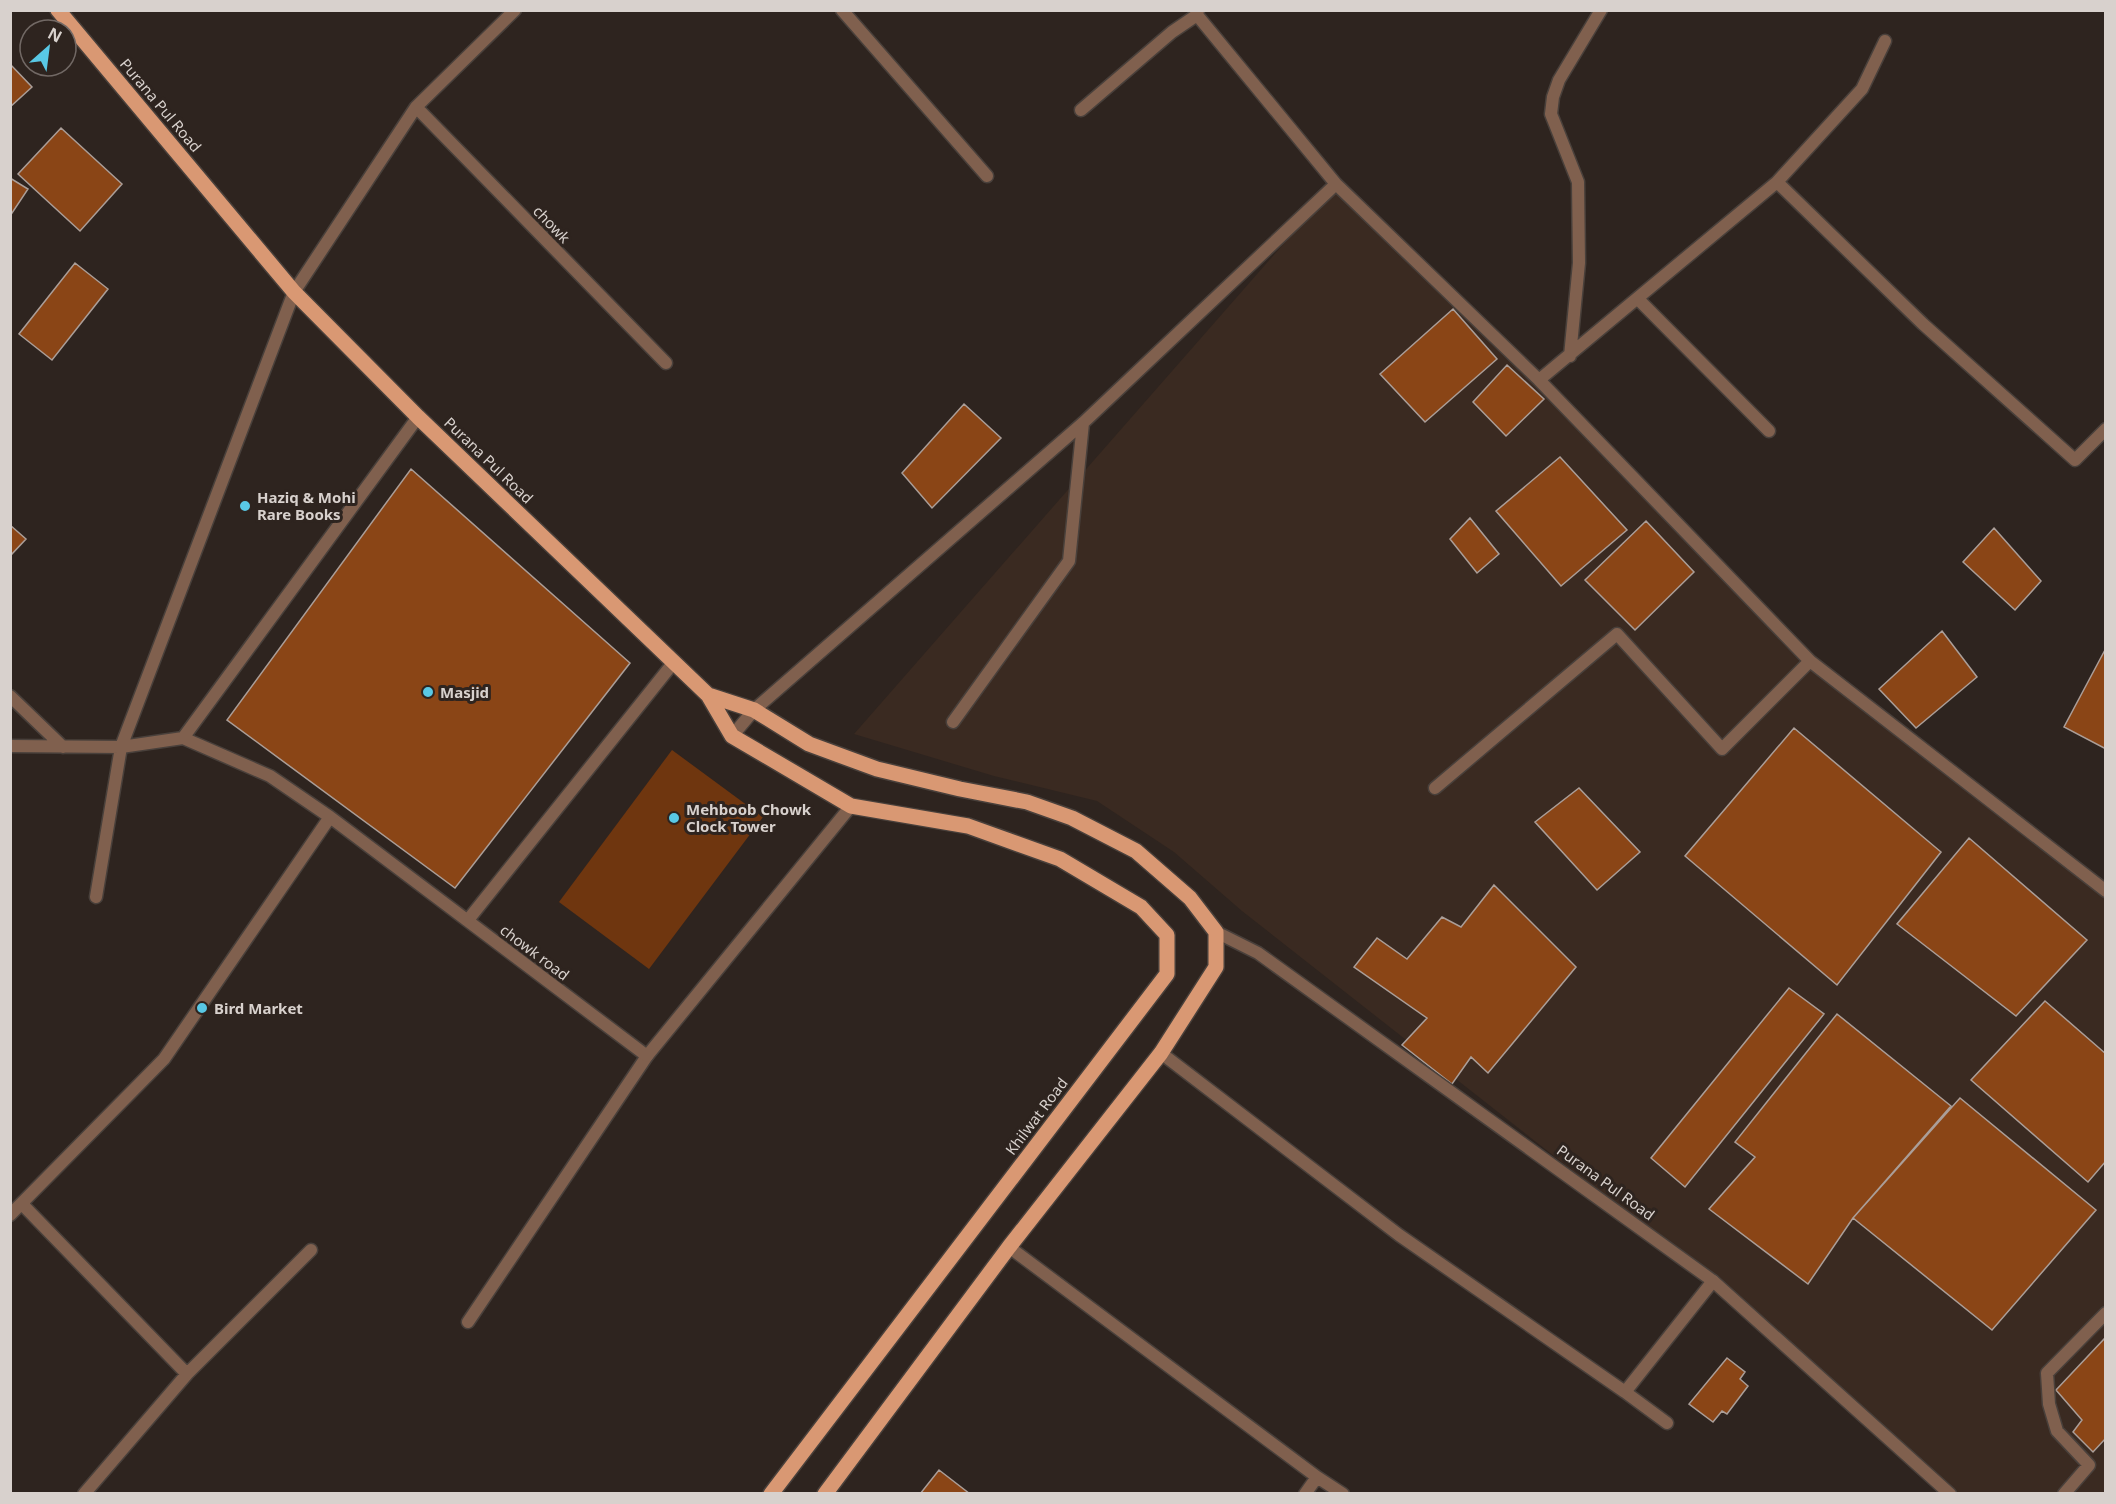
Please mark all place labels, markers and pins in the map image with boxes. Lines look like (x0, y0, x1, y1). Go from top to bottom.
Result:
place label: Haziq & Mohi Rare Books (257, 487, 356, 524)
marker: Haziq & Mohi Rare Books (238, 499, 252, 513)
place label: Masjid (440, 682, 489, 702)
marker: Masjid (421, 685, 435, 699)
place label: Mehboob Chowk Clock Tower (686, 799, 812, 836)
marker: Mehboob Chowk Clock Tower (667, 811, 681, 825)
place label: Bird Market (214, 998, 303, 1018)
marker: Bird Market (195, 1001, 209, 1015)

